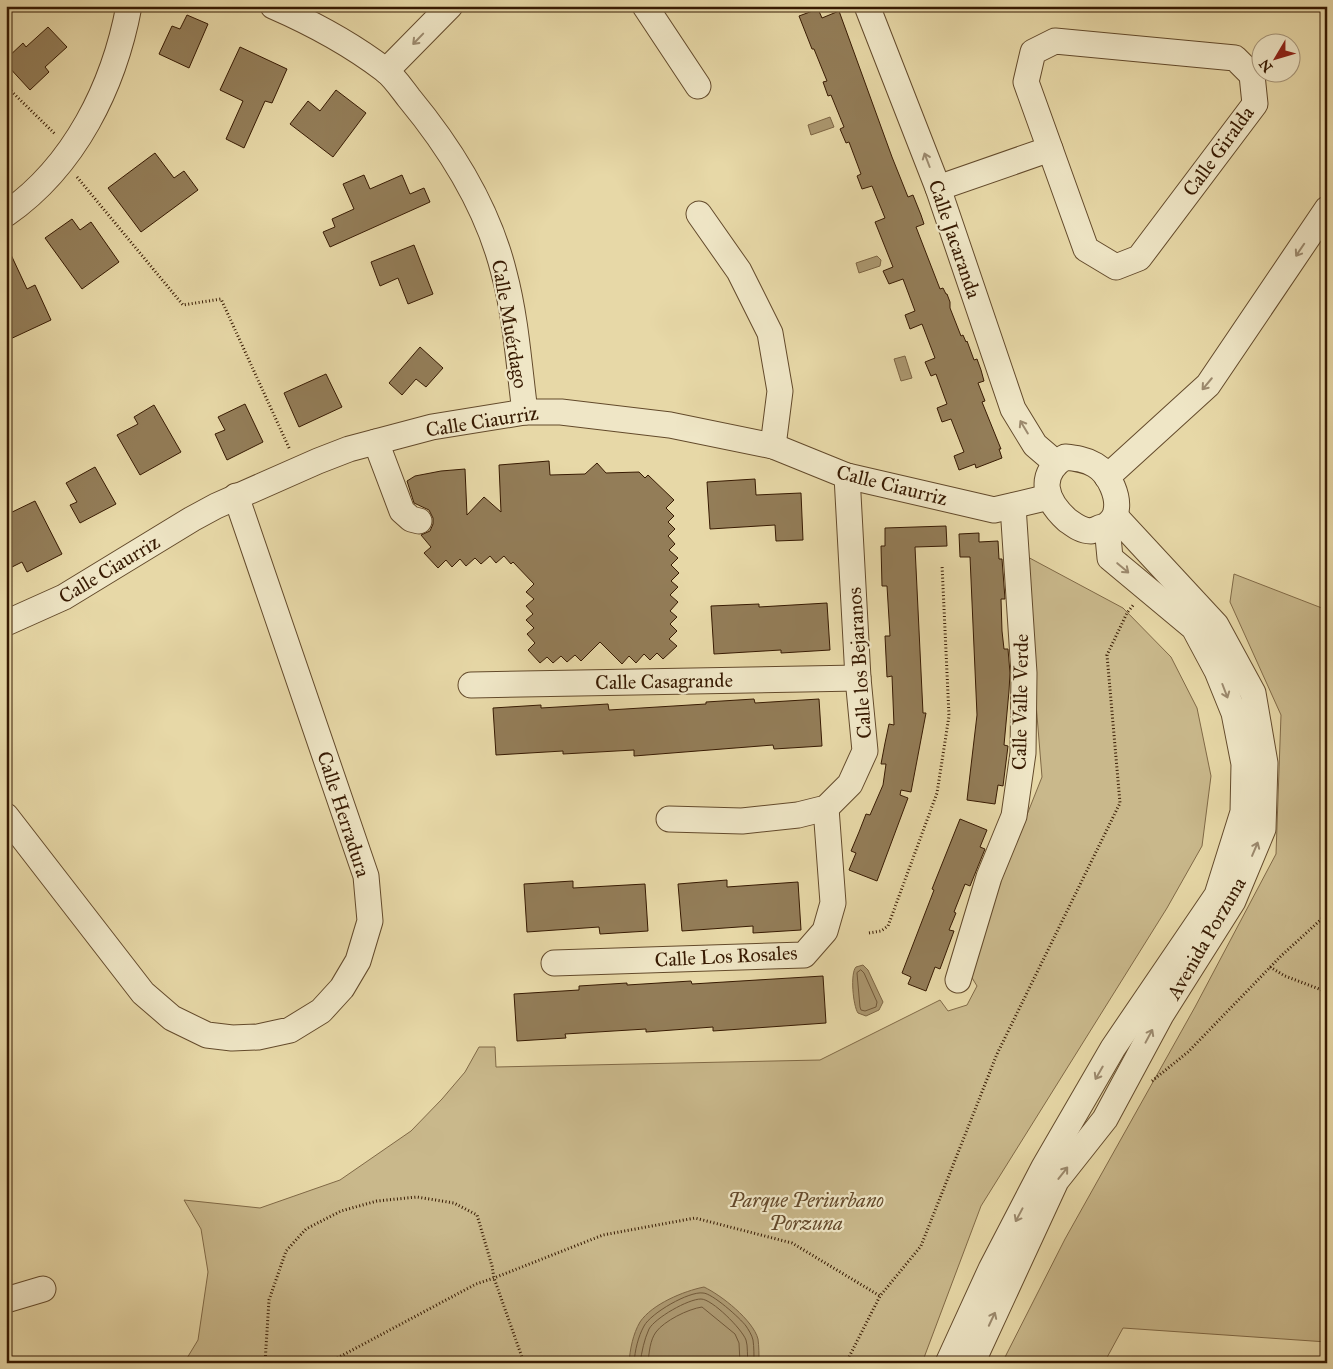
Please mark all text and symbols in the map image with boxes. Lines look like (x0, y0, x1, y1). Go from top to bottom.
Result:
one-way arrow (412, 32, 424, 45)
north arrow (1250, 32, 1300, 82)
text: N (1256, 56, 1277, 76)
street label: Calle Giralda (1177, 101, 1259, 201)
one-way arrow (922, 152, 931, 168)
street label: Calle Jacaranda (923, 177, 987, 302)
one-way arrow (1295, 243, 1305, 257)
street label: Calle Muérdago (486, 258, 533, 390)
one-way arrow (1202, 377, 1213, 390)
street label: Calle Ciaurriz (424, 400, 540, 442)
one-way arrow (1019, 420, 1029, 434)
street label: Calle Ciaurriz (834, 460, 950, 510)
street label: Calle Ciaurriz (54, 529, 164, 609)
one-way arrow (1116, 563, 1129, 574)
street label: Calle los Bejaranos (842, 586, 876, 740)
street label: Calle Valle Verde (1007, 634, 1033, 770)
street label: Calle Casagrande (595, 668, 733, 695)
one-way arrow (1221, 682, 1230, 698)
street label: Calle Herradura (312, 748, 376, 881)
one-way arrow (1250, 842, 1260, 857)
street label: Avenida Porzuna (1161, 872, 1251, 1004)
street label: Calle Los Rosales (654, 940, 798, 972)
one-way arrow (1145, 1029, 1155, 1043)
one-way arrow (1093, 1066, 1103, 1080)
one-way arrow (1057, 1166, 1068, 1179)
park label: Parque Periurbano Porzuna (728, 1188, 884, 1235)
one-way arrow (1014, 1207, 1023, 1222)
one-way arrow (988, 1311, 998, 1326)

